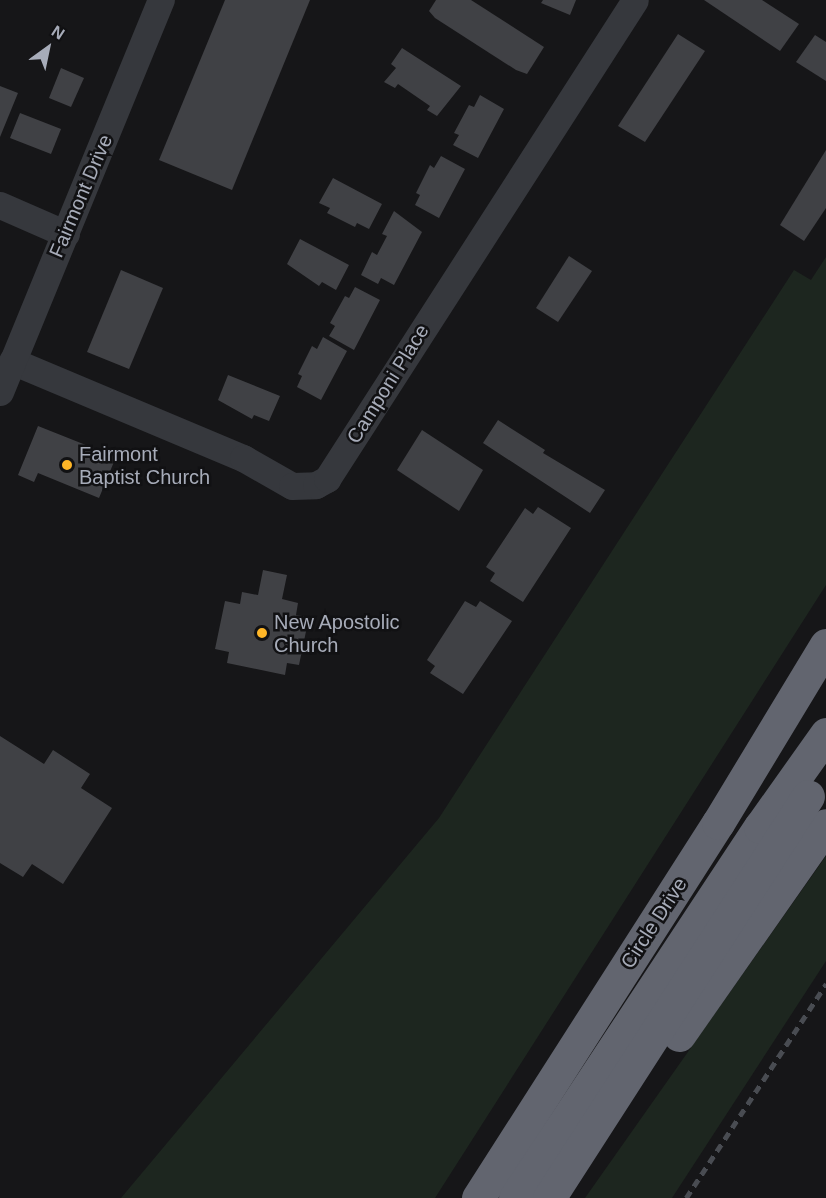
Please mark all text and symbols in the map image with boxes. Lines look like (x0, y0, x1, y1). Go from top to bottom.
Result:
north arrow (18, 18, 78, 78)
text: N (49, 22, 68, 43)
street label: Fairmont Drive (44, 131, 118, 261)
street label: Camponi Place (342, 320, 434, 448)
place label: Fairmont Baptist Church (79, 442, 210, 489)
marker: Fairmont Baptist Church (60, 458, 74, 472)
place label: New Apostolic Church (274, 610, 401, 657)
marker: New Apostolic Church (255, 626, 269, 640)
street label: Circle Drive (616, 873, 692, 973)

